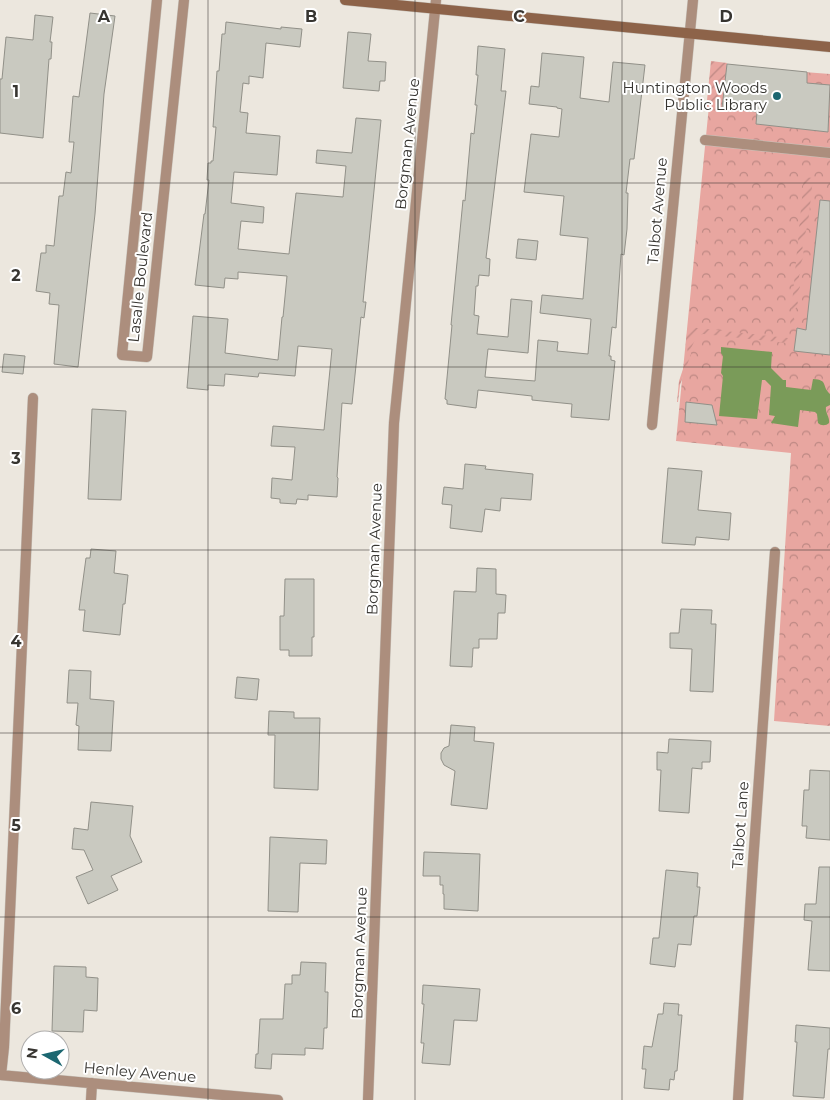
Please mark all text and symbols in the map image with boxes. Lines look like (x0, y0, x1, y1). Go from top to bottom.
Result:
text: A (97, 7, 111, 26)
text: B (305, 7, 317, 26)
text: C (513, 7, 525, 26)
text: D (719, 7, 733, 26)
street label: Borgman Avenue (391, 77, 423, 211)
place label: Huntington Woods Public Library (623, 78, 768, 114)
text: 1 (13, 82, 19, 101)
marker: Huntington Woods Public Library (771, 90, 783, 102)
street label: Talbot Avenue (643, 157, 671, 265)
street label: Lasalle Boulevard (124, 211, 156, 343)
text: 2 (11, 266, 21, 285)
text: 3 (10, 449, 21, 468)
street label: Borgman Avenue (362, 483, 386, 615)
text: 4 (10, 632, 22, 651)
street label: Talbot Lane (727, 781, 753, 869)
text: 5 (11, 816, 21, 835)
street label: Borgman Avenue (347, 887, 371, 1019)
text: 6 (11, 999, 21, 1018)
north arrow (20, 1030, 70, 1080)
text: N (22, 1046, 42, 1060)
street label: Henley Avenue (83, 1058, 197, 1086)

